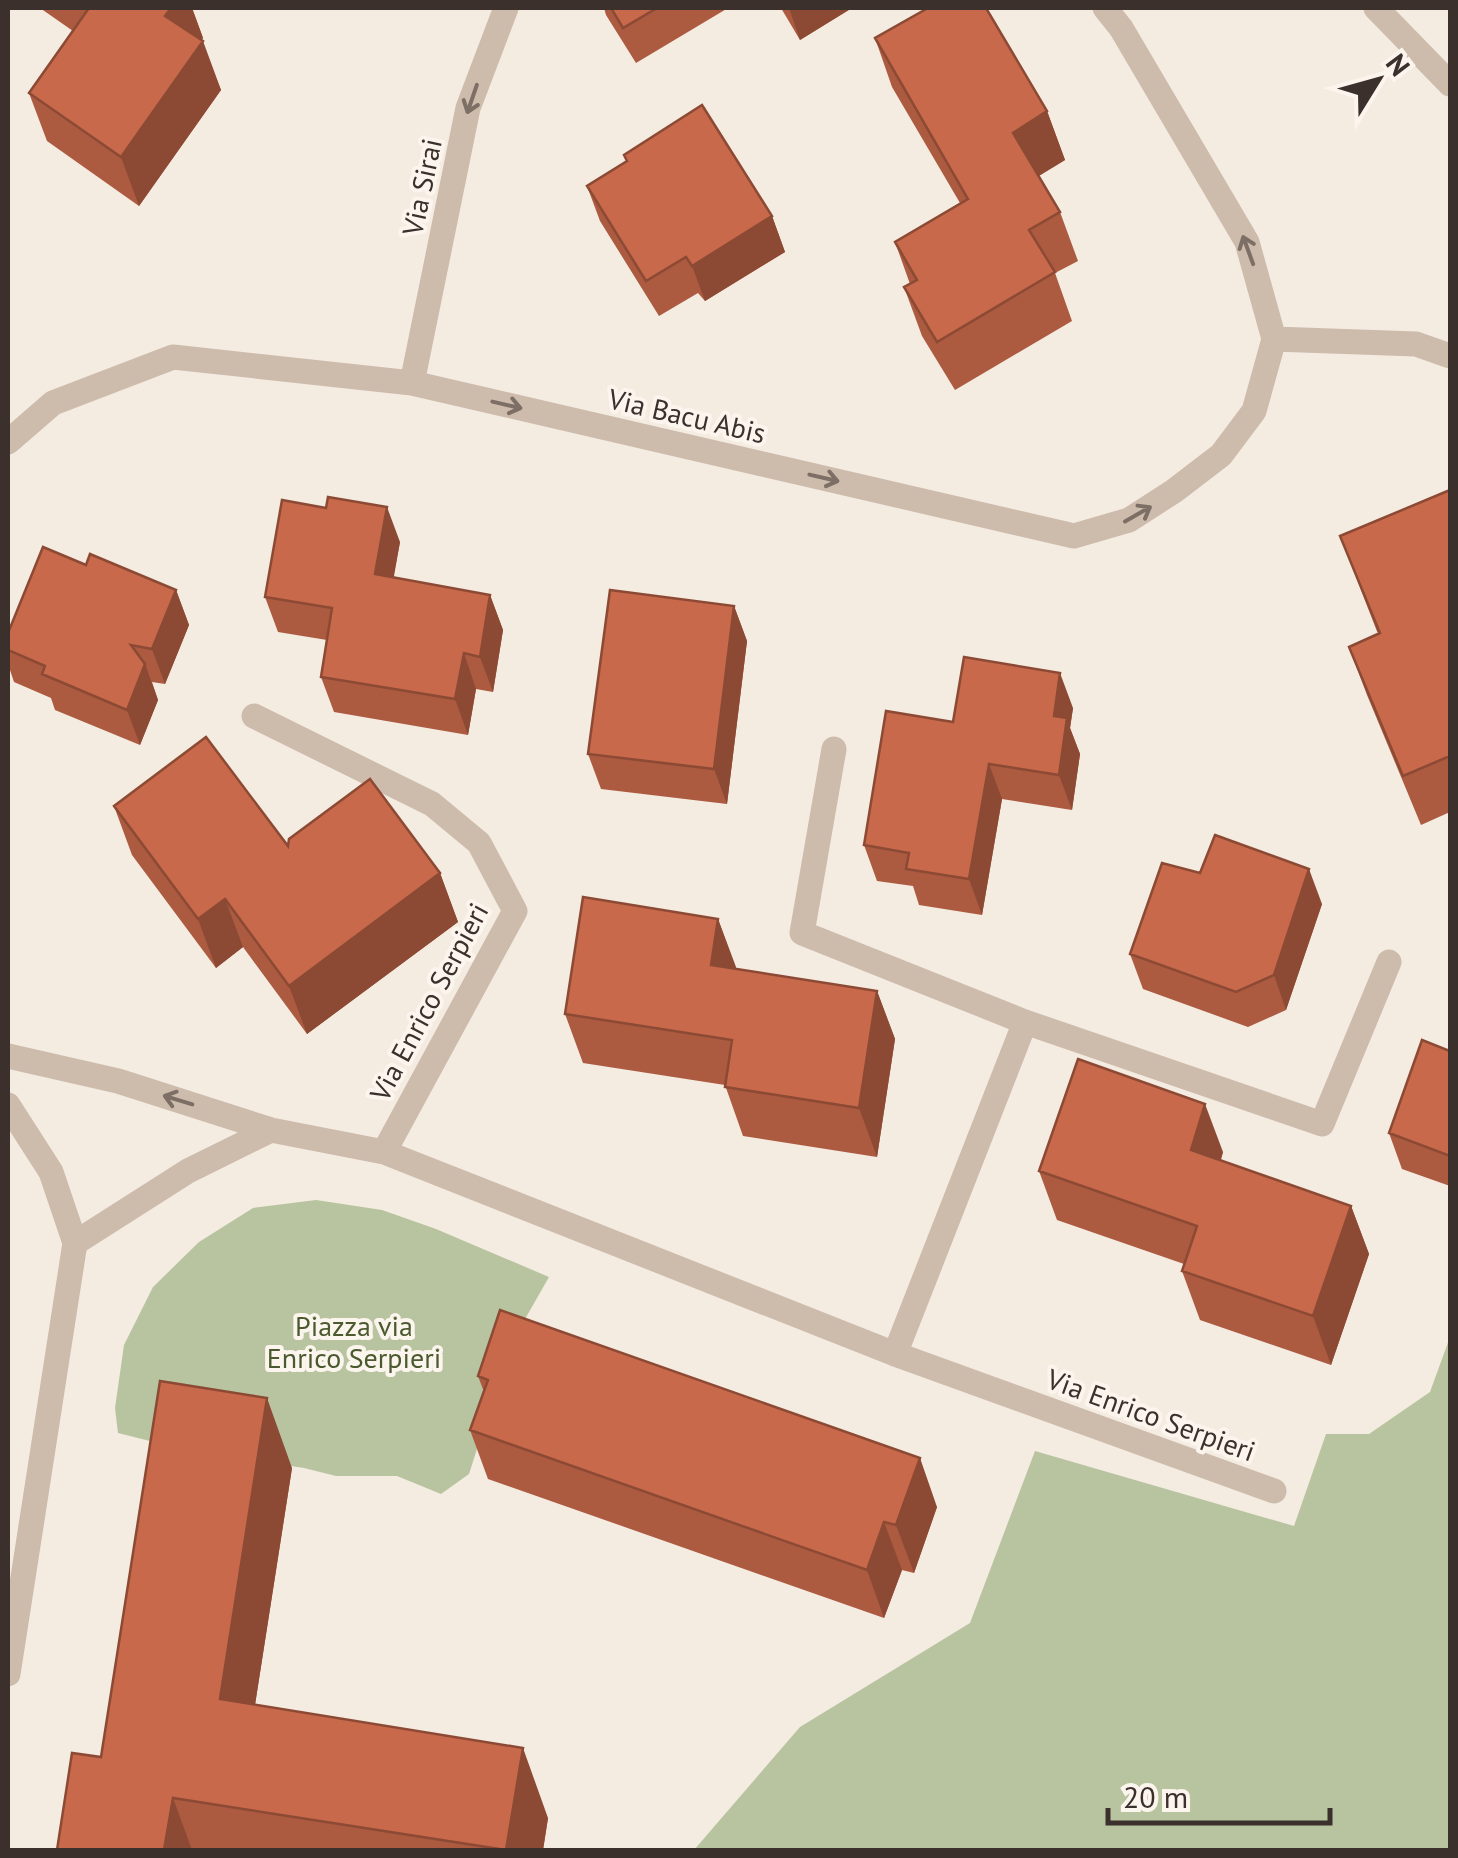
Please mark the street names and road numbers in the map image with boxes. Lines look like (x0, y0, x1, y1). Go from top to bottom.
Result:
street label: Via Sirai (393, 135, 450, 240)
street label: Via Bacu Abis (604, 379, 769, 452)
street label: Via Enrico Serpieri (360, 896, 496, 1108)
street label: Via Enrico Serpieri (1041, 1359, 1260, 1469)

